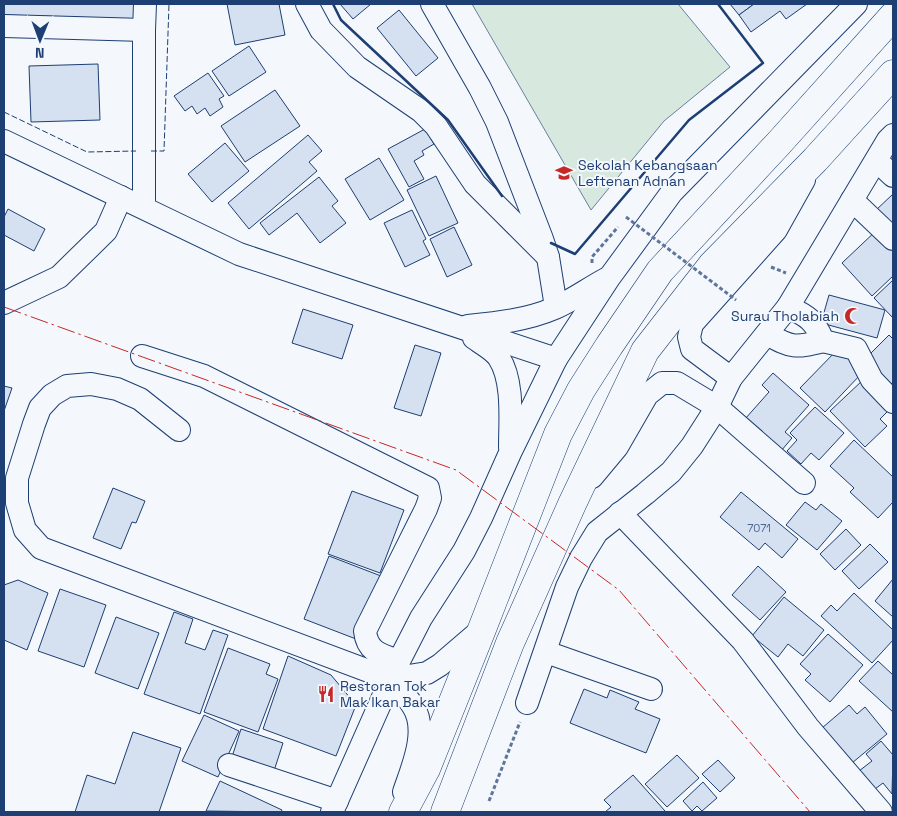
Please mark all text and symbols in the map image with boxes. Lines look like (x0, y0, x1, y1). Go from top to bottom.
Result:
north arrow (15, 15, 65, 65)
text: N (35, 44, 45, 62)
place label: Sekolah Kebangsaan Leftenan Adnan (578, 156, 718, 190)
school or university icon: Sekolah Kebangsaan Leftenan Adnan (554, 163, 574, 183)
mosque icon: Surau Tholabiah (843, 306, 863, 326)
place label: Surau Tholabiah (731, 307, 839, 325)
house number: 7071 (747, 521, 771, 535)
place label: Restoran Tok Mak Ikan Bakar (340, 677, 440, 711)
restaurant icon: Restoran Tok Mak Ikan Bakar (316, 684, 336, 704)

